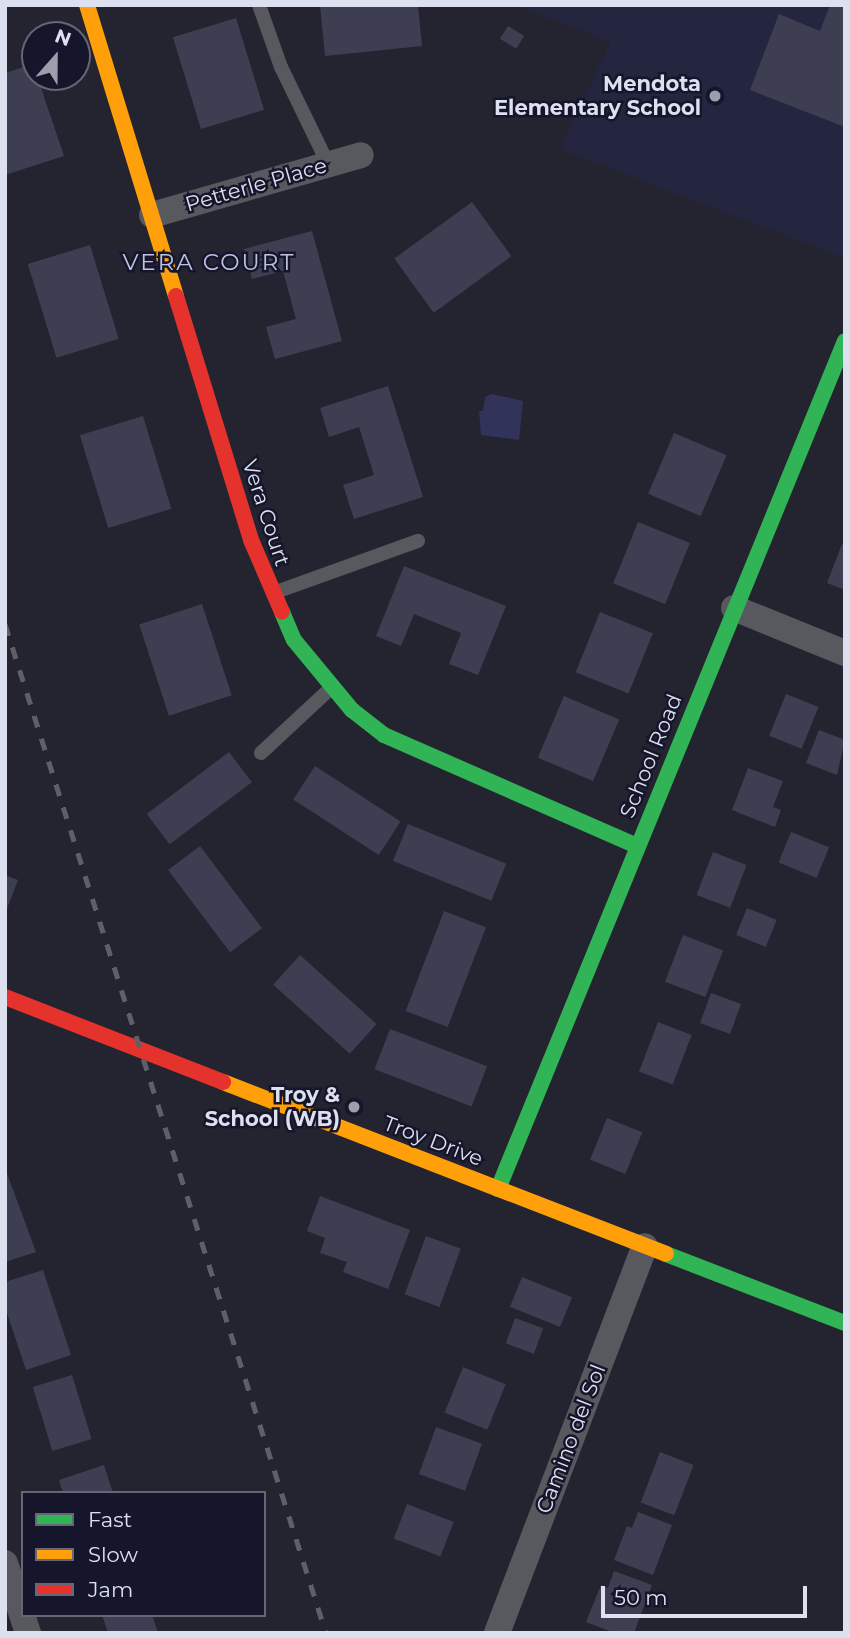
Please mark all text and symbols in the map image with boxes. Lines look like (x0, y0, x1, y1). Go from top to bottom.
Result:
north arrow (21, 21, 91, 91)
text: N (52, 24, 74, 51)
place label: Mendota Elementary School (494, 71, 701, 121)
marker: Mendota Elementary School (707, 88, 723, 104)
street label: Petterle Place (182, 153, 330, 217)
district label: VERA COURT (124, 248, 294, 276)
street label: Vera Court (237, 457, 295, 569)
street label: School Road (615, 690, 687, 822)
place label: Troy & School (WB) (205, 1082, 340, 1132)
marker: Troy & School (WB) (346, 1099, 362, 1115)
street label: Troy Drive (380, 1110, 486, 1172)
street label: Camino del Sol (531, 1361, 611, 1517)
legend (21, 1491, 266, 1617)
text: Fast (88, 1507, 132, 1532)
text: Slow (88, 1542, 138, 1567)
scale bar (605, 1572, 812, 1616)
text: Jam (88, 1577, 133, 1602)
text: 50 m (614, 1585, 668, 1610)

